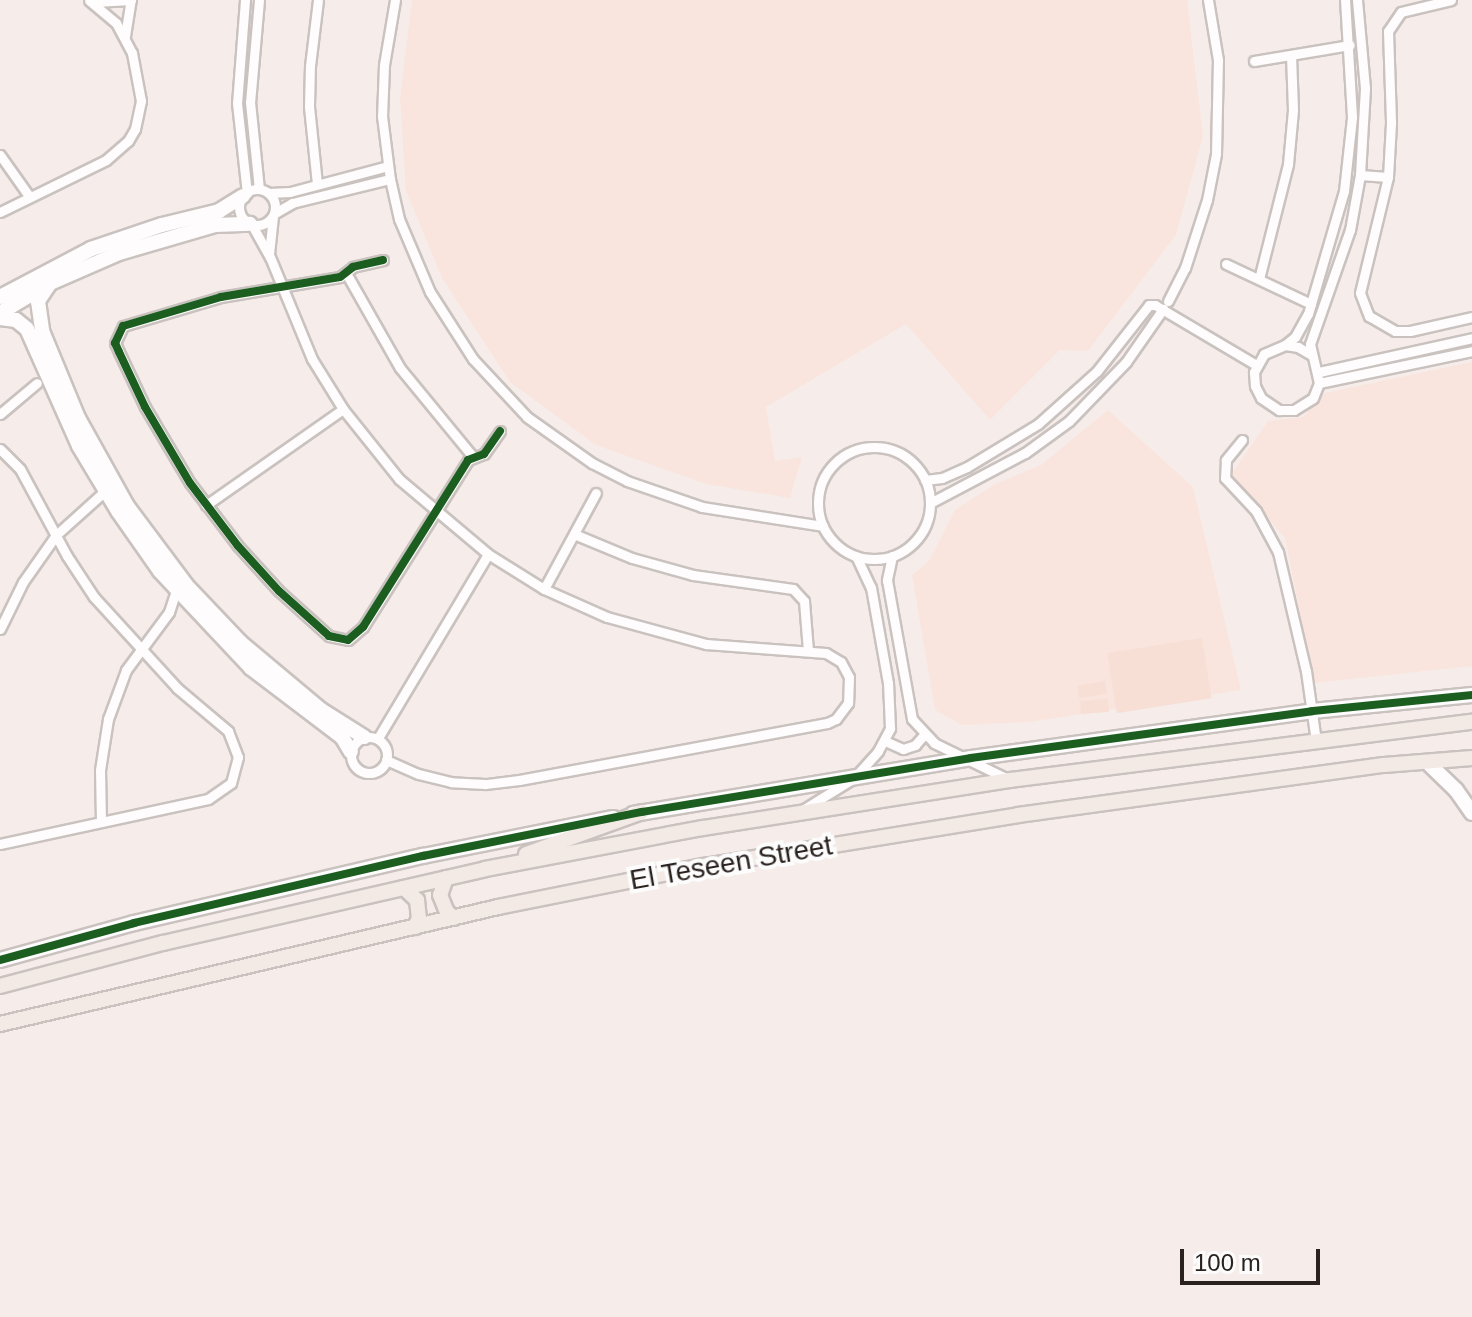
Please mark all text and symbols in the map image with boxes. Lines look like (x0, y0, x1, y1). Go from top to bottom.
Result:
street label: El Teseen Street (627, 829, 835, 897)
scale bar (1184, 1233, 1324, 1283)
text: 100 m (1194, 1249, 1261, 1276)

